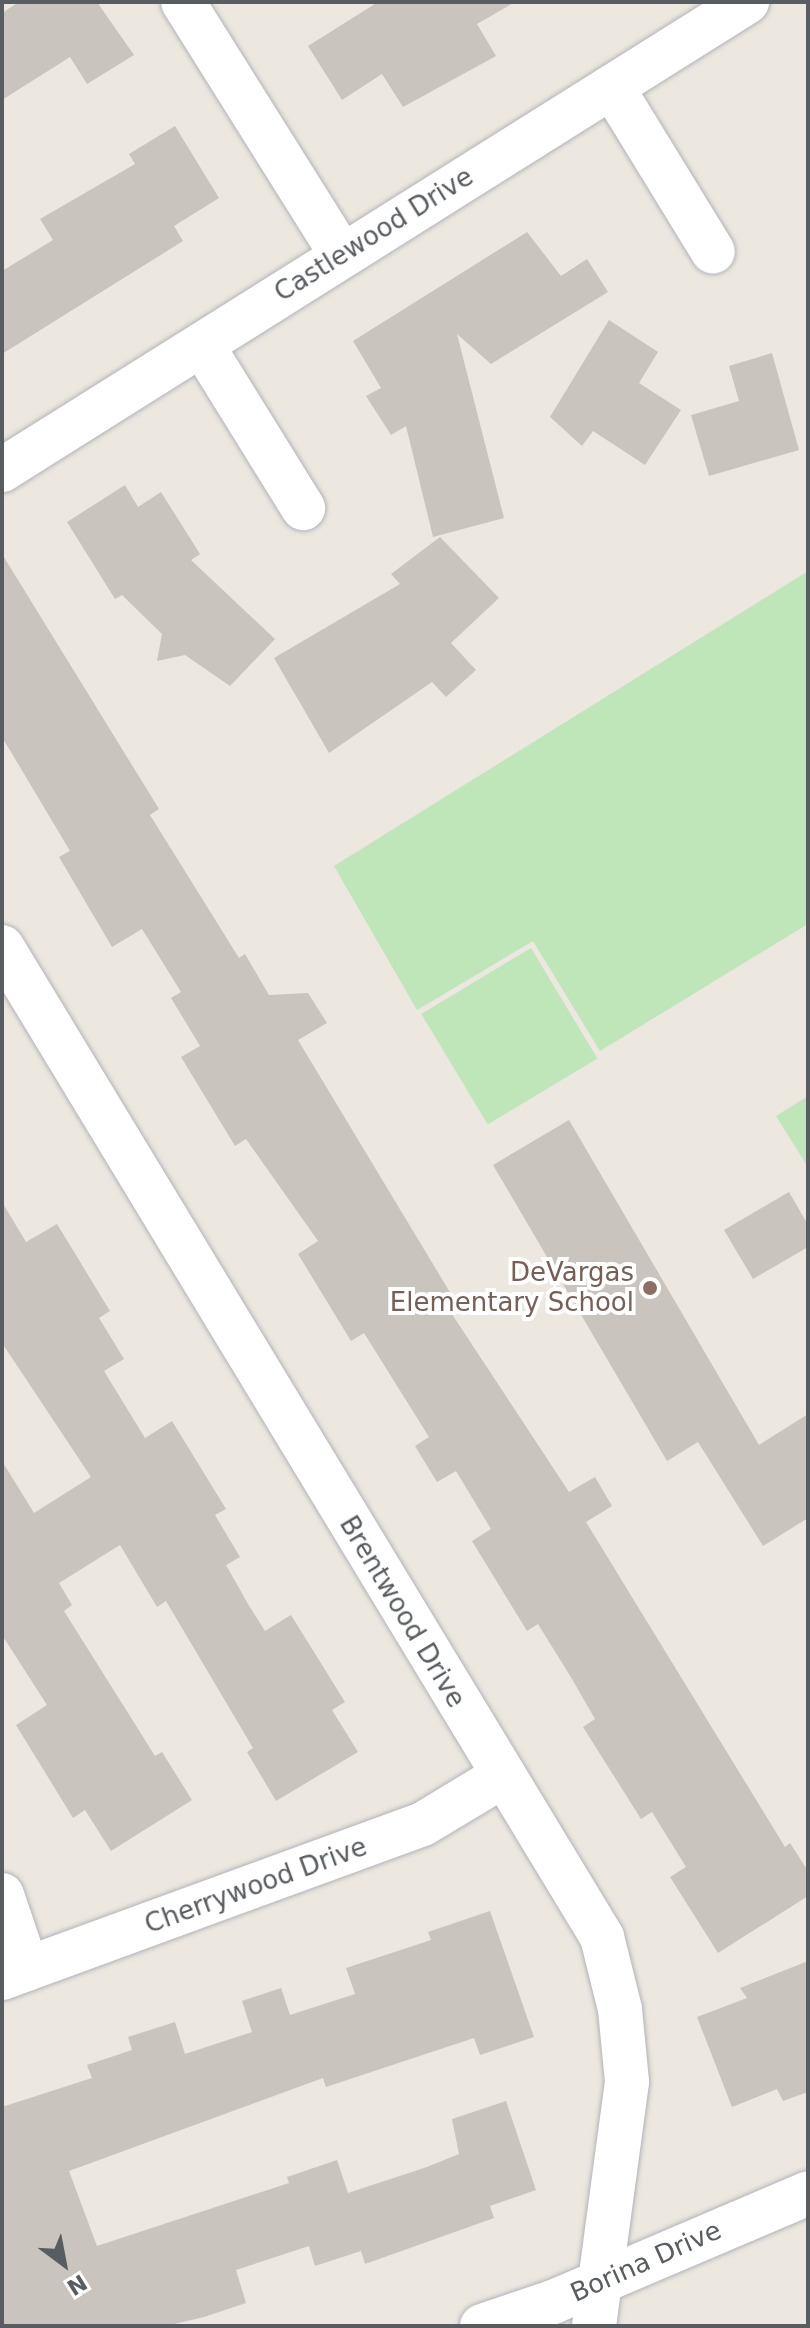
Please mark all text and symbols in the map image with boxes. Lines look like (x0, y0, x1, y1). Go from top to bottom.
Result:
street label: Castlewood Drive (269, 161, 479, 309)
place label: DeVargas Elementary School (390, 1257, 634, 1318)
marker: DeVargas Elementary School (641, 1279, 659, 1297)
street label: Brentwood Drive (333, 1511, 471, 1713)
street label: Cherrywood Drive (141, 1831, 371, 1941)
street label: Borina Drive (566, 2215, 726, 2309)
north arrow (24, 2224, 104, 2304)
text: N (63, 2269, 91, 2300)

